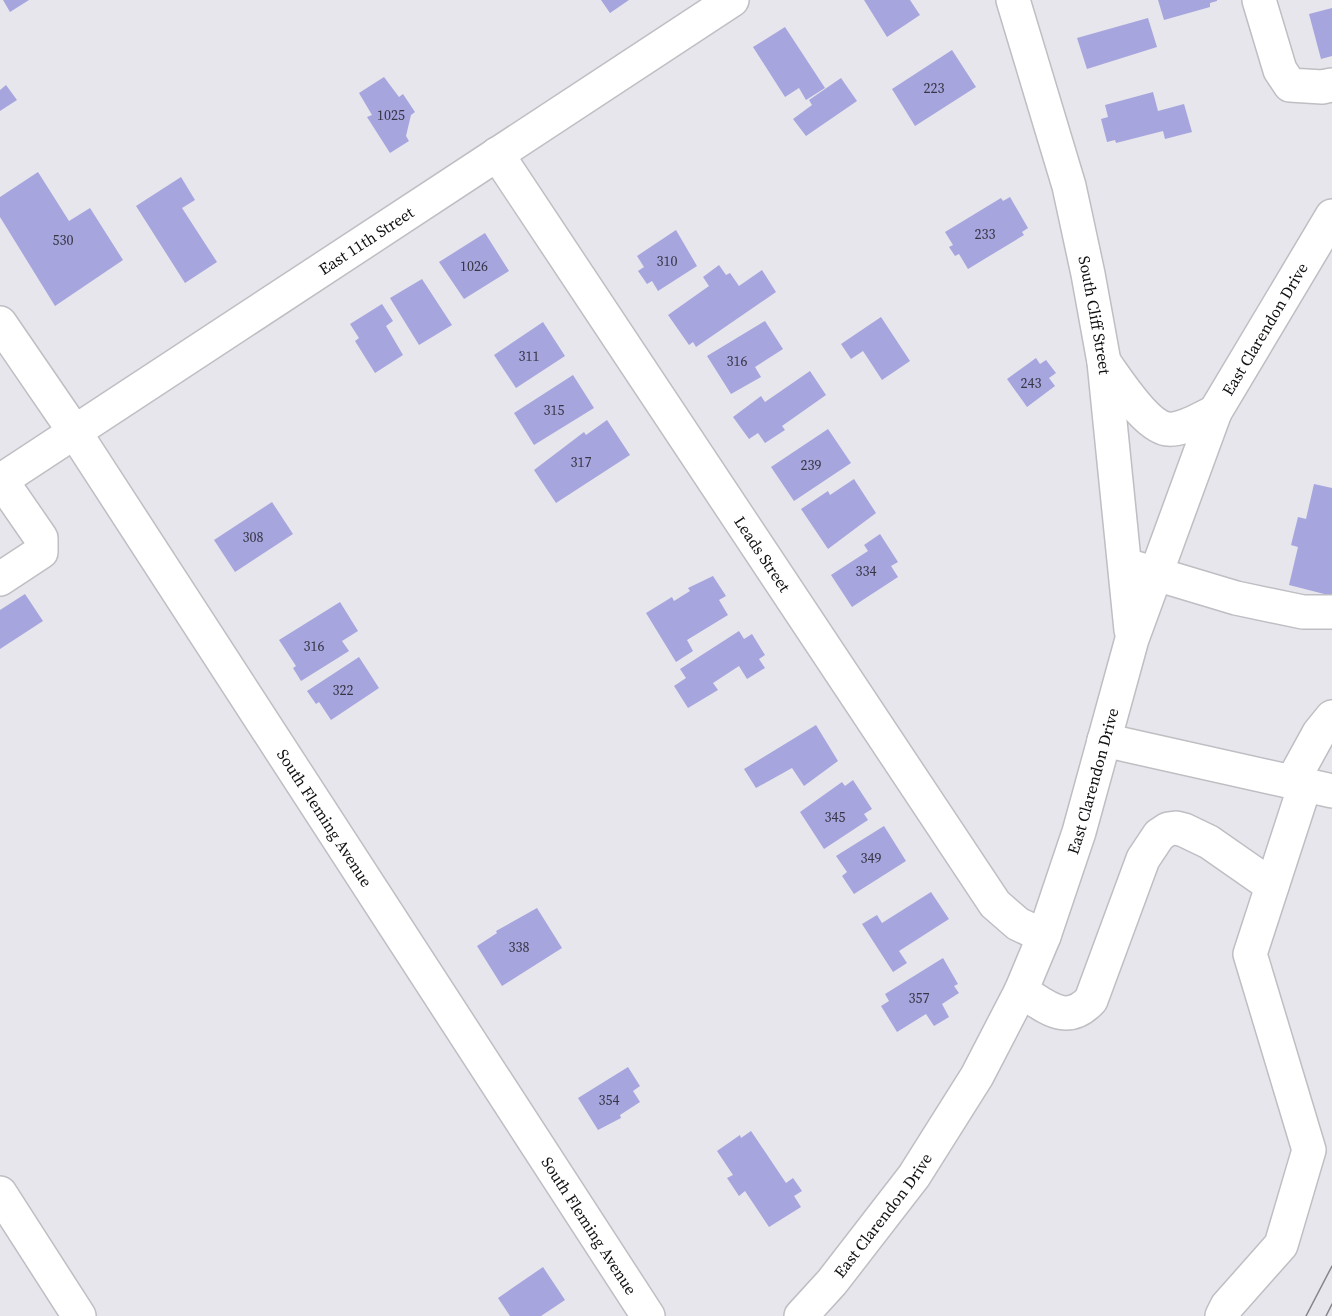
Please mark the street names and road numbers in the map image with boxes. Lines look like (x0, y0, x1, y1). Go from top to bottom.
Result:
street label: East 11th Street (314, 201, 419, 280)
street label: South Cliff Street (1073, 254, 1116, 376)
street label: East Clarendon Drive (1217, 258, 1313, 399)
street label: Leads Street (729, 512, 796, 597)
street label: East Clarendon Drive (1061, 705, 1124, 857)
street label: South Fleming Avenue (272, 745, 378, 891)
street label: East Clarendon Drive (829, 1149, 937, 1282)
street label: South Fleming Avenue (536, 1152, 642, 1299)

